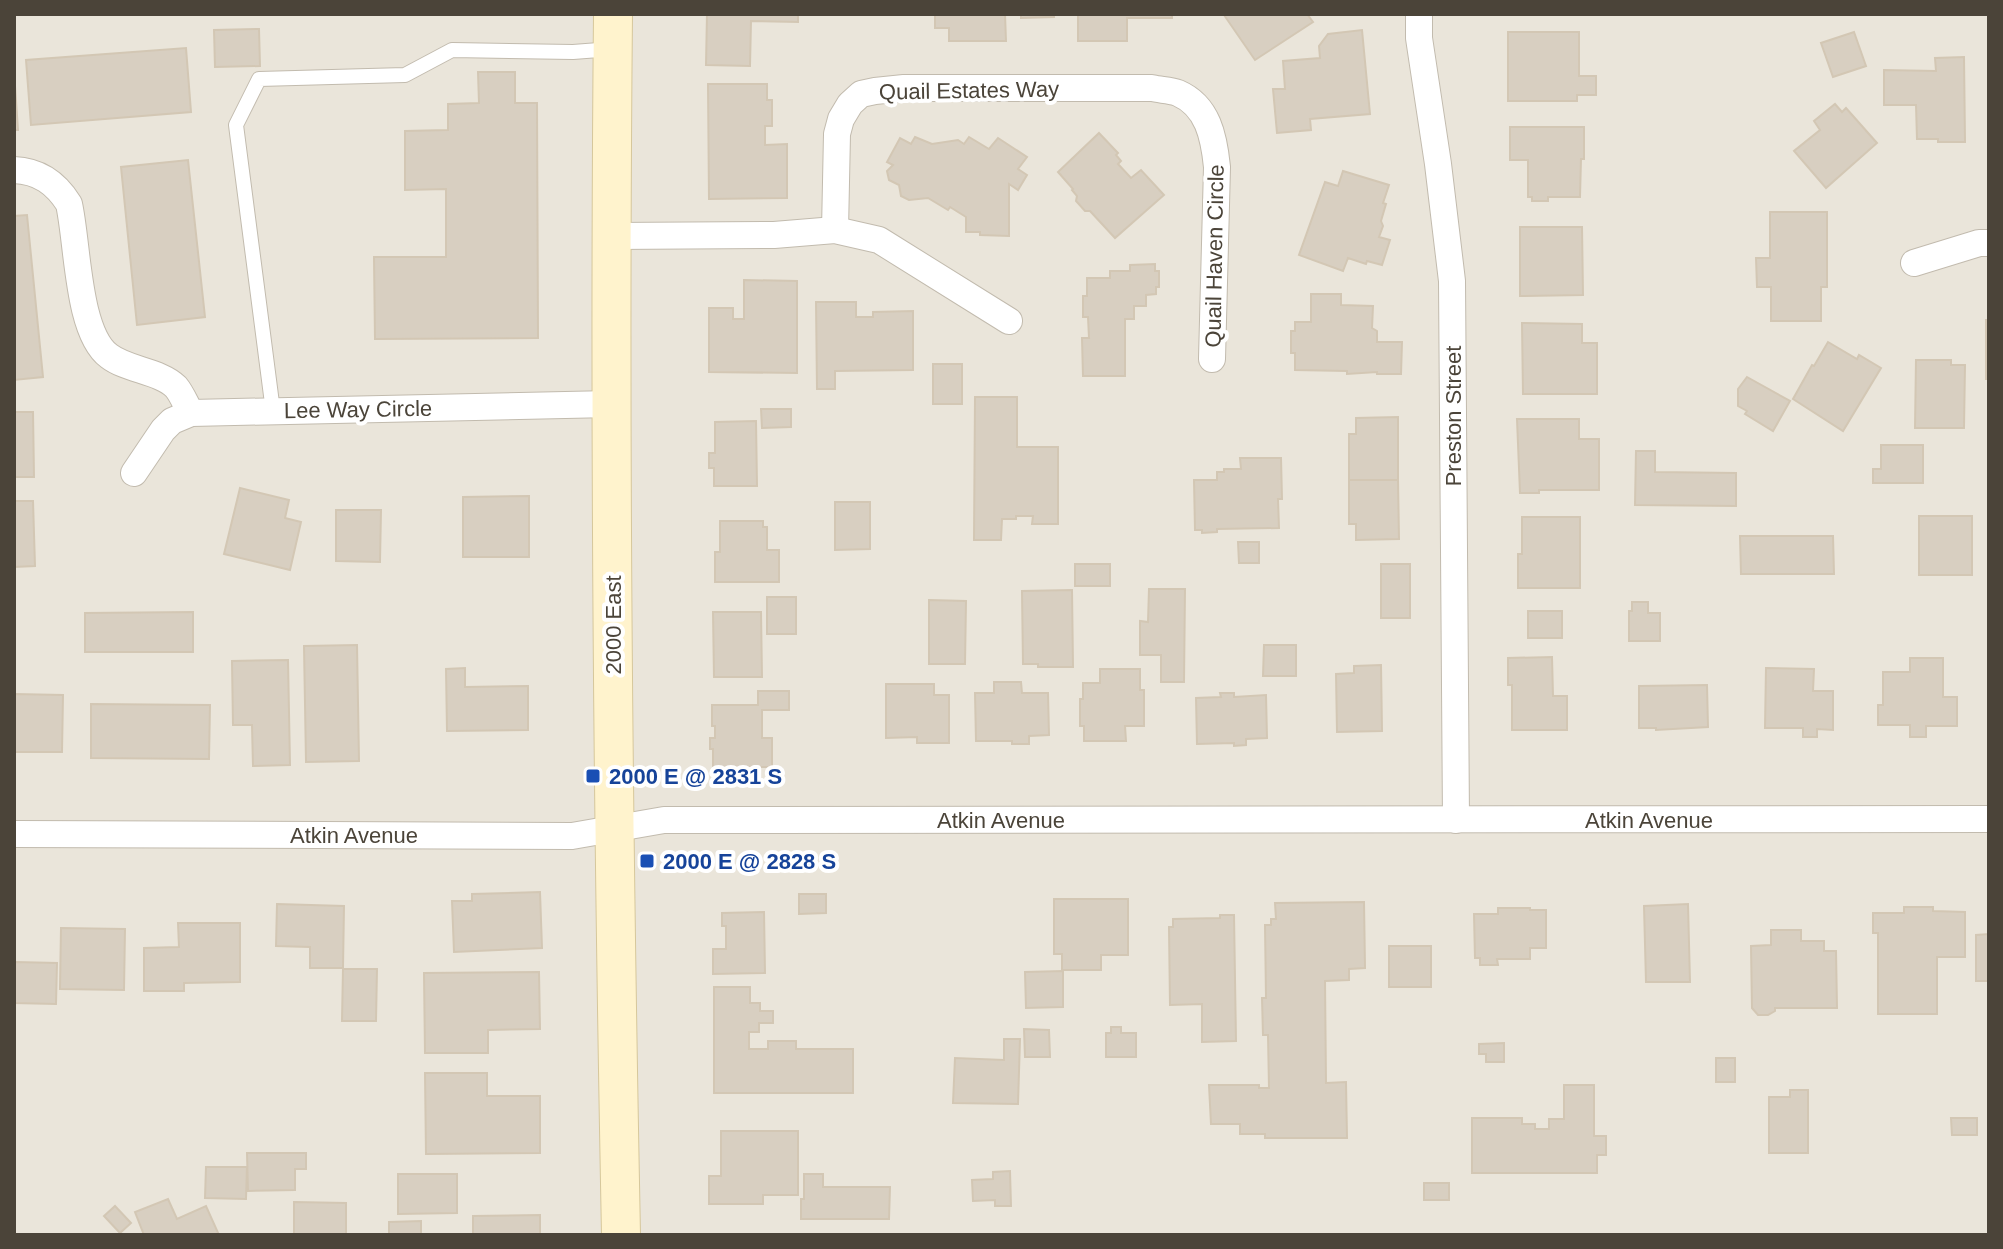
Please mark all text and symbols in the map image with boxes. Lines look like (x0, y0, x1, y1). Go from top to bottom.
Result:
street label: Quail Estates Way (879, 76, 1059, 105)
street label: Quail Haven Circle (1200, 164, 1229, 348)
street label: Preston Street (1441, 346, 1466, 486)
street label: Lee Way Circle (284, 396, 432, 423)
street label: 2000 East (601, 575, 626, 675)
place label: 2000 E @ 2831 S (609, 764, 782, 789)
marker: 2000 E @ 2831 S (584, 767, 602, 785)
street label: Atkin Avenue (937, 808, 1065, 833)
street label: Atkin Avenue (1585, 808, 1713, 833)
street label: Atkin Avenue (290, 823, 418, 848)
place label: 2000 E @ 2828 S (663, 849, 836, 874)
marker: 2000 E @ 2828 S (638, 852, 656, 870)

